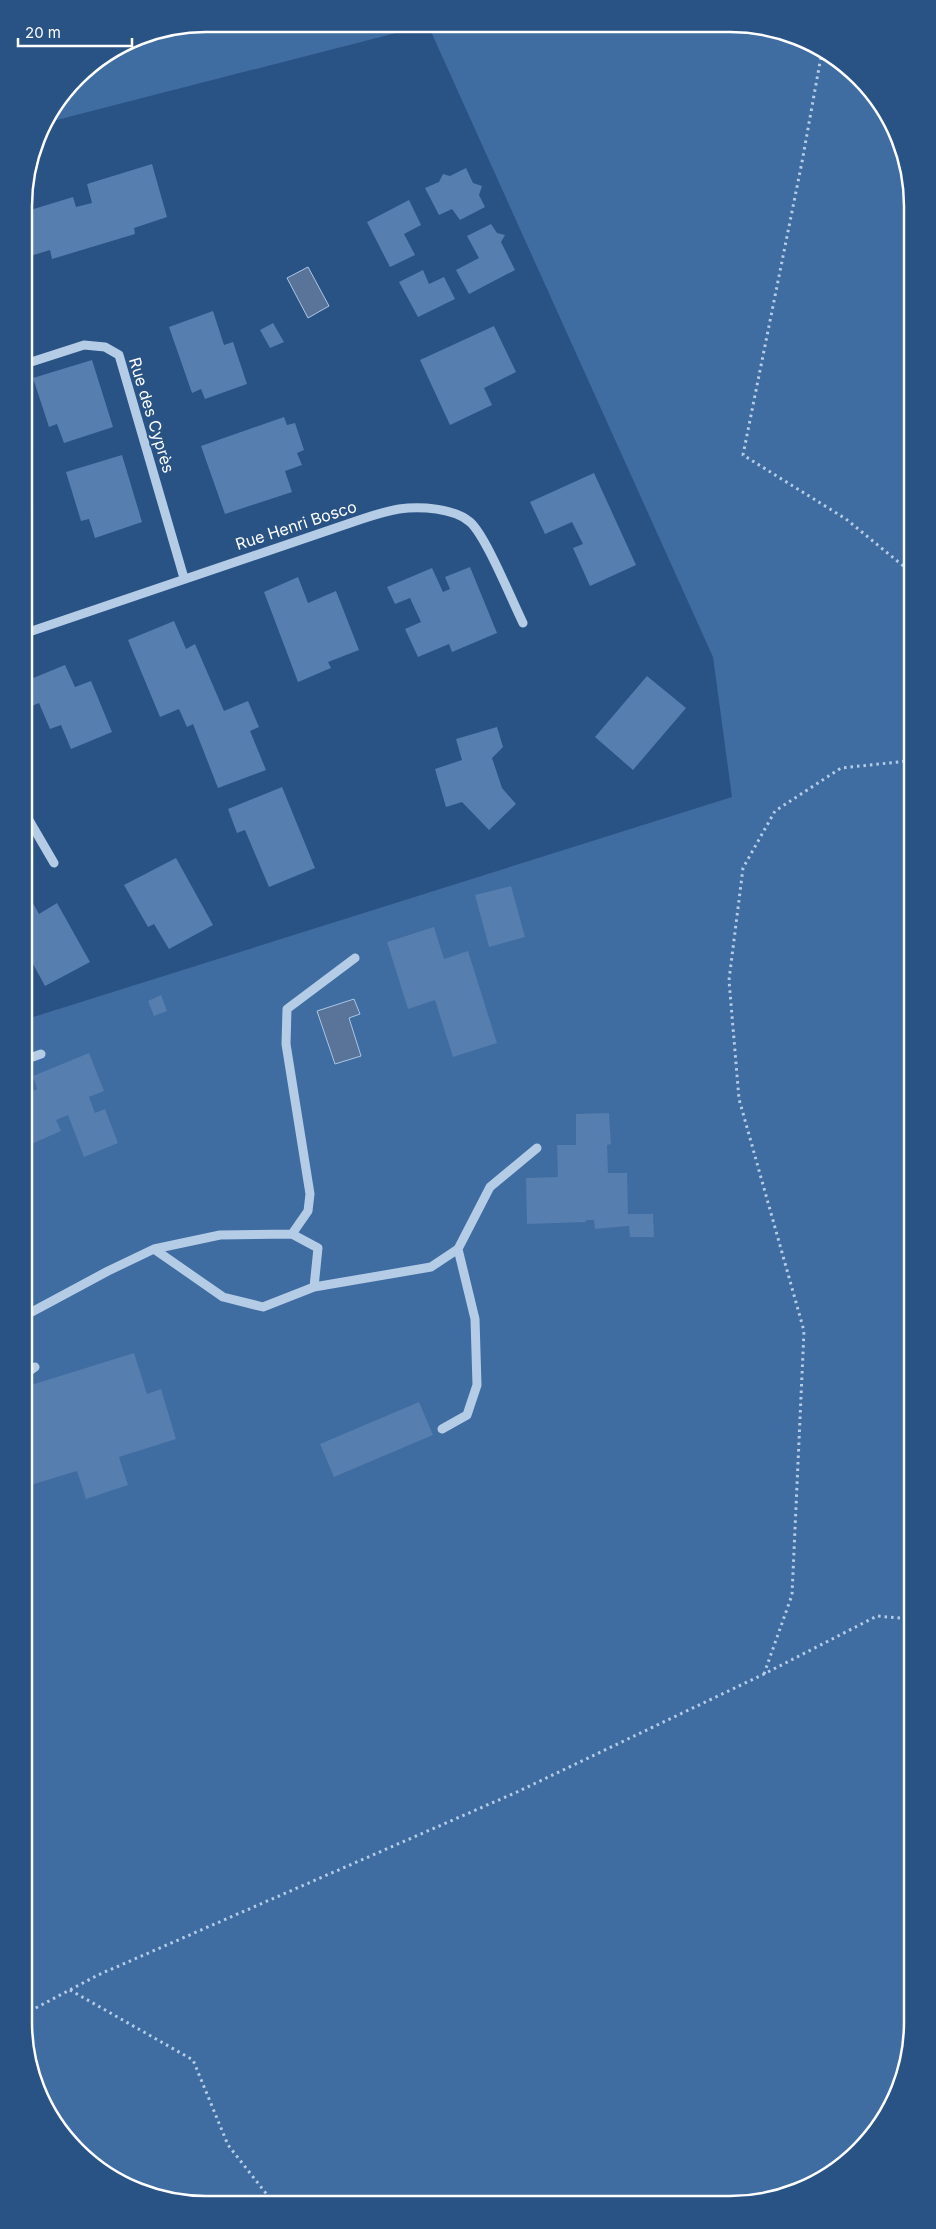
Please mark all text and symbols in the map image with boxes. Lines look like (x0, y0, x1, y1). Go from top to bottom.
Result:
scale bar (18, 15, 131, 47)
text: 20 m (25, 23, 61, 42)
street label: Rue des Cyprès (125, 355, 179, 475)
street label: Rue Henri Bosco (233, 496, 359, 554)

